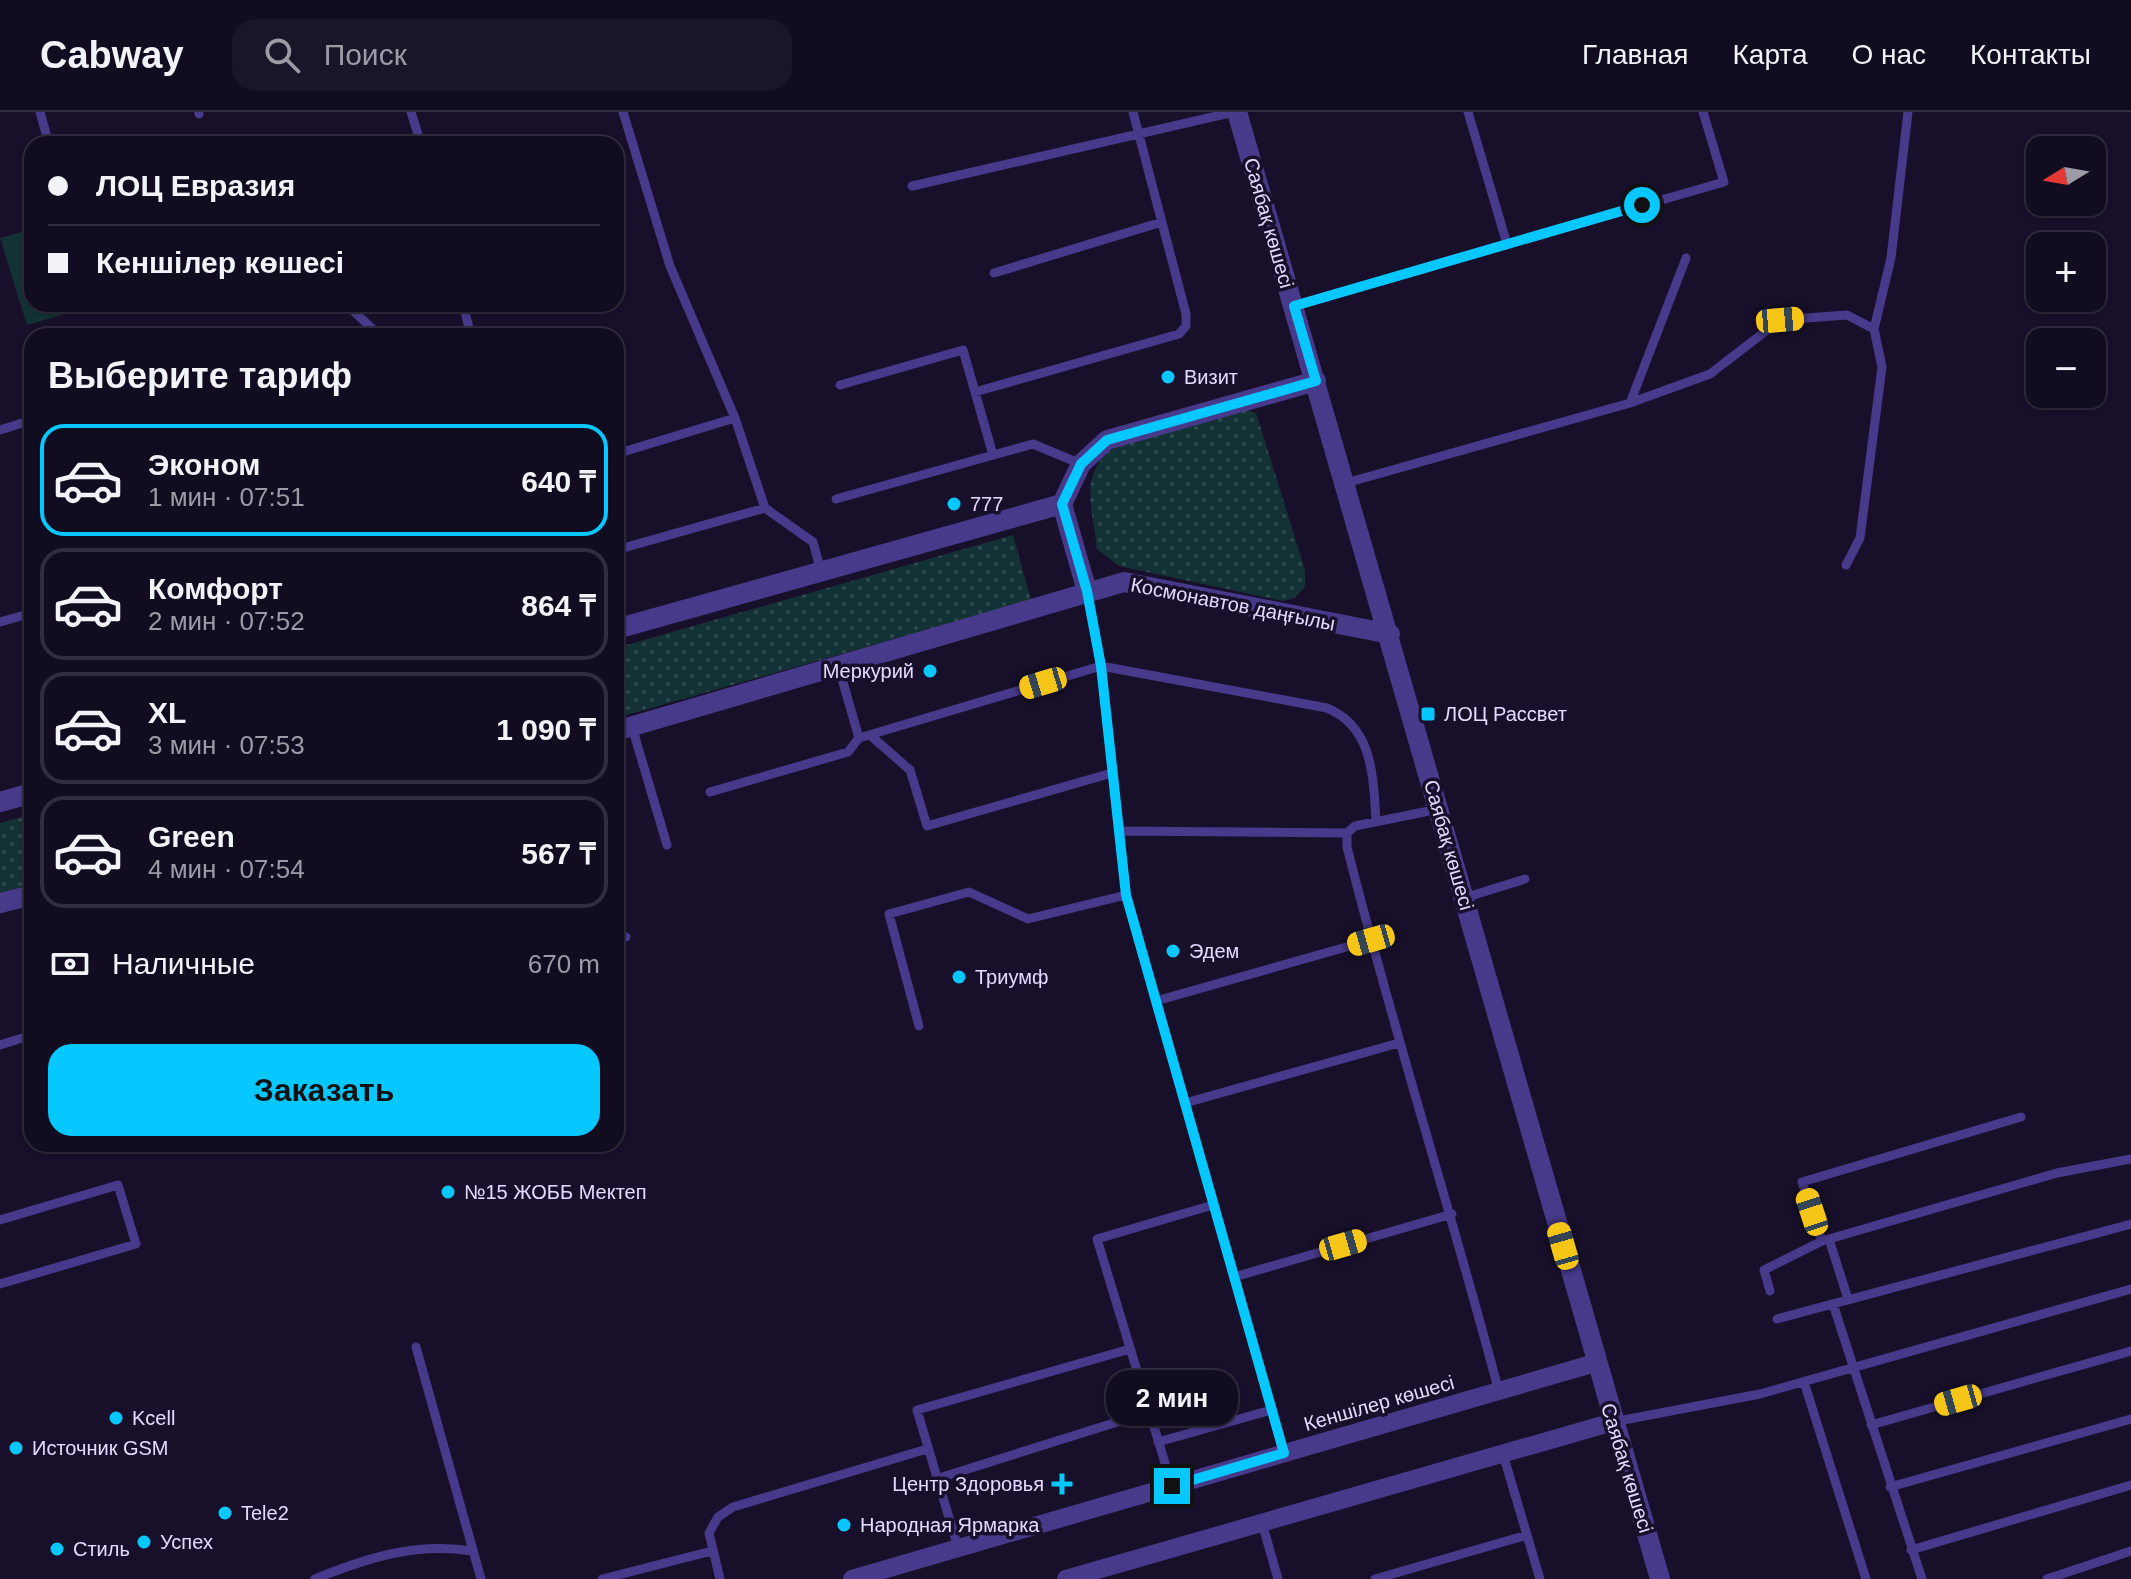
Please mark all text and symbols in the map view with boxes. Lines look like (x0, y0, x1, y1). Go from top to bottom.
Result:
search box (232, 19, 792, 91)
icon: search (260, 33, 304, 77)
text: Cabway (40, 34, 184, 76)
text: Поиск (324, 38, 407, 71)
text: Главная (1582, 39, 1689, 70)
text: Карта (1733, 39, 1807, 70)
text: О нас (1851, 39, 1926, 70)
text: Контакты (1970, 39, 2091, 70)
north arrow (2026, 136, 2106, 216)
map controls (2026, 136, 2106, 408)
street label: Саябақ көшесі (1240, 155, 1298, 291)
text: ЛОЦ Евразия (96, 169, 295, 202)
route start (1624, 187, 1660, 223)
button: + (2026, 232, 2106, 312)
text: Кеншілер көшесі (96, 246, 344, 279)
car (1755, 306, 1805, 334)
button: − (2026, 328, 2106, 408)
text: Выберите тариф (48, 355, 352, 396)
place label: Визит (1184, 366, 1238, 388)
marker: Визит (1159, 368, 1177, 386)
icon: car (52, 444, 124, 516)
text: Эконом (148, 448, 261, 481)
text: 640 ₸ (521, 465, 596, 498)
text: 1 мин · 07:51 (148, 482, 305, 512)
place label: 777 (970, 493, 1003, 515)
marker: 777 (945, 495, 963, 513)
icon: car (52, 568, 124, 640)
text: Комфорт (148, 572, 283, 605)
street label: Космонавтов даңғылы (1129, 573, 1337, 635)
text: 864 ₸ (521, 589, 596, 622)
text: 2 мин · 07:52 (148, 606, 305, 636)
place label: Меркурий (823, 660, 914, 682)
marker: Меркурий (921, 662, 939, 680)
car (1017, 665, 1069, 701)
icon: car (52, 692, 124, 764)
text: XL (148, 696, 186, 729)
place label: ЛОЦ Рассвет (1444, 703, 1567, 725)
marker: ЛОЦ Рассвет (1419, 705, 1437, 723)
text: 1 090 ₸ (496, 713, 596, 746)
text: 3 мин · 07:53 (148, 730, 305, 760)
street label: Саябақ көшесі (1420, 777, 1478, 913)
icon: car (52, 816, 124, 888)
text: Green (148, 820, 235, 853)
text: 567 ₸ (521, 837, 596, 870)
text: 4 мин · 07:54 (148, 854, 305, 884)
car (1345, 922, 1397, 958)
place label: Эдем (1189, 940, 1239, 962)
icon: cash (48, 942, 92, 986)
marker: Эдем (1164, 942, 1182, 960)
text: Наличные (112, 947, 255, 980)
text: 670 m (528, 949, 600, 979)
place label: Триумф (975, 966, 1048, 988)
marker: Триумф (950, 968, 968, 986)
button: Заказать (48, 1044, 600, 1136)
place label: №15 ЖОББ Мектеп (464, 1181, 647, 1203)
marker: №15 ЖОББ Мектеп (439, 1183, 457, 1201)
car (1793, 1185, 1831, 1239)
car (1545, 1220, 1581, 1272)
car (1317, 1227, 1369, 1263)
callout: 2 мин (1106, 1370, 1238, 1426)
street label: Кеншілер көшесі (1301, 1371, 1457, 1435)
car (1932, 1382, 1984, 1418)
text: 2 мин (1136, 1383, 1208, 1413)
street label: Саябақ көшесі (1597, 1400, 1657, 1536)
place label: Kcell (132, 1407, 175, 1429)
marker: Kcell (107, 1409, 125, 1427)
place label: Источник GSM (32, 1437, 169, 1459)
marker: Источник GSM (7, 1439, 25, 1457)
route end (1154, 1468, 1190, 1504)
place label: Центр Здоровья (892, 1473, 1044, 1495)
marker: Центр Здоровья (1051, 1473, 1073, 1495)
place label: Tele2 (241, 1502, 289, 1524)
marker: Tele2 (216, 1504, 234, 1522)
place label: Народная Ярмарка (860, 1514, 1040, 1536)
marker: Народная Ярмарка (835, 1516, 853, 1534)
place label: Успех (160, 1531, 213, 1553)
marker: Успех (135, 1533, 153, 1551)
place label: Стиль (73, 1538, 130, 1560)
marker: Стиль (48, 1540, 66, 1558)

